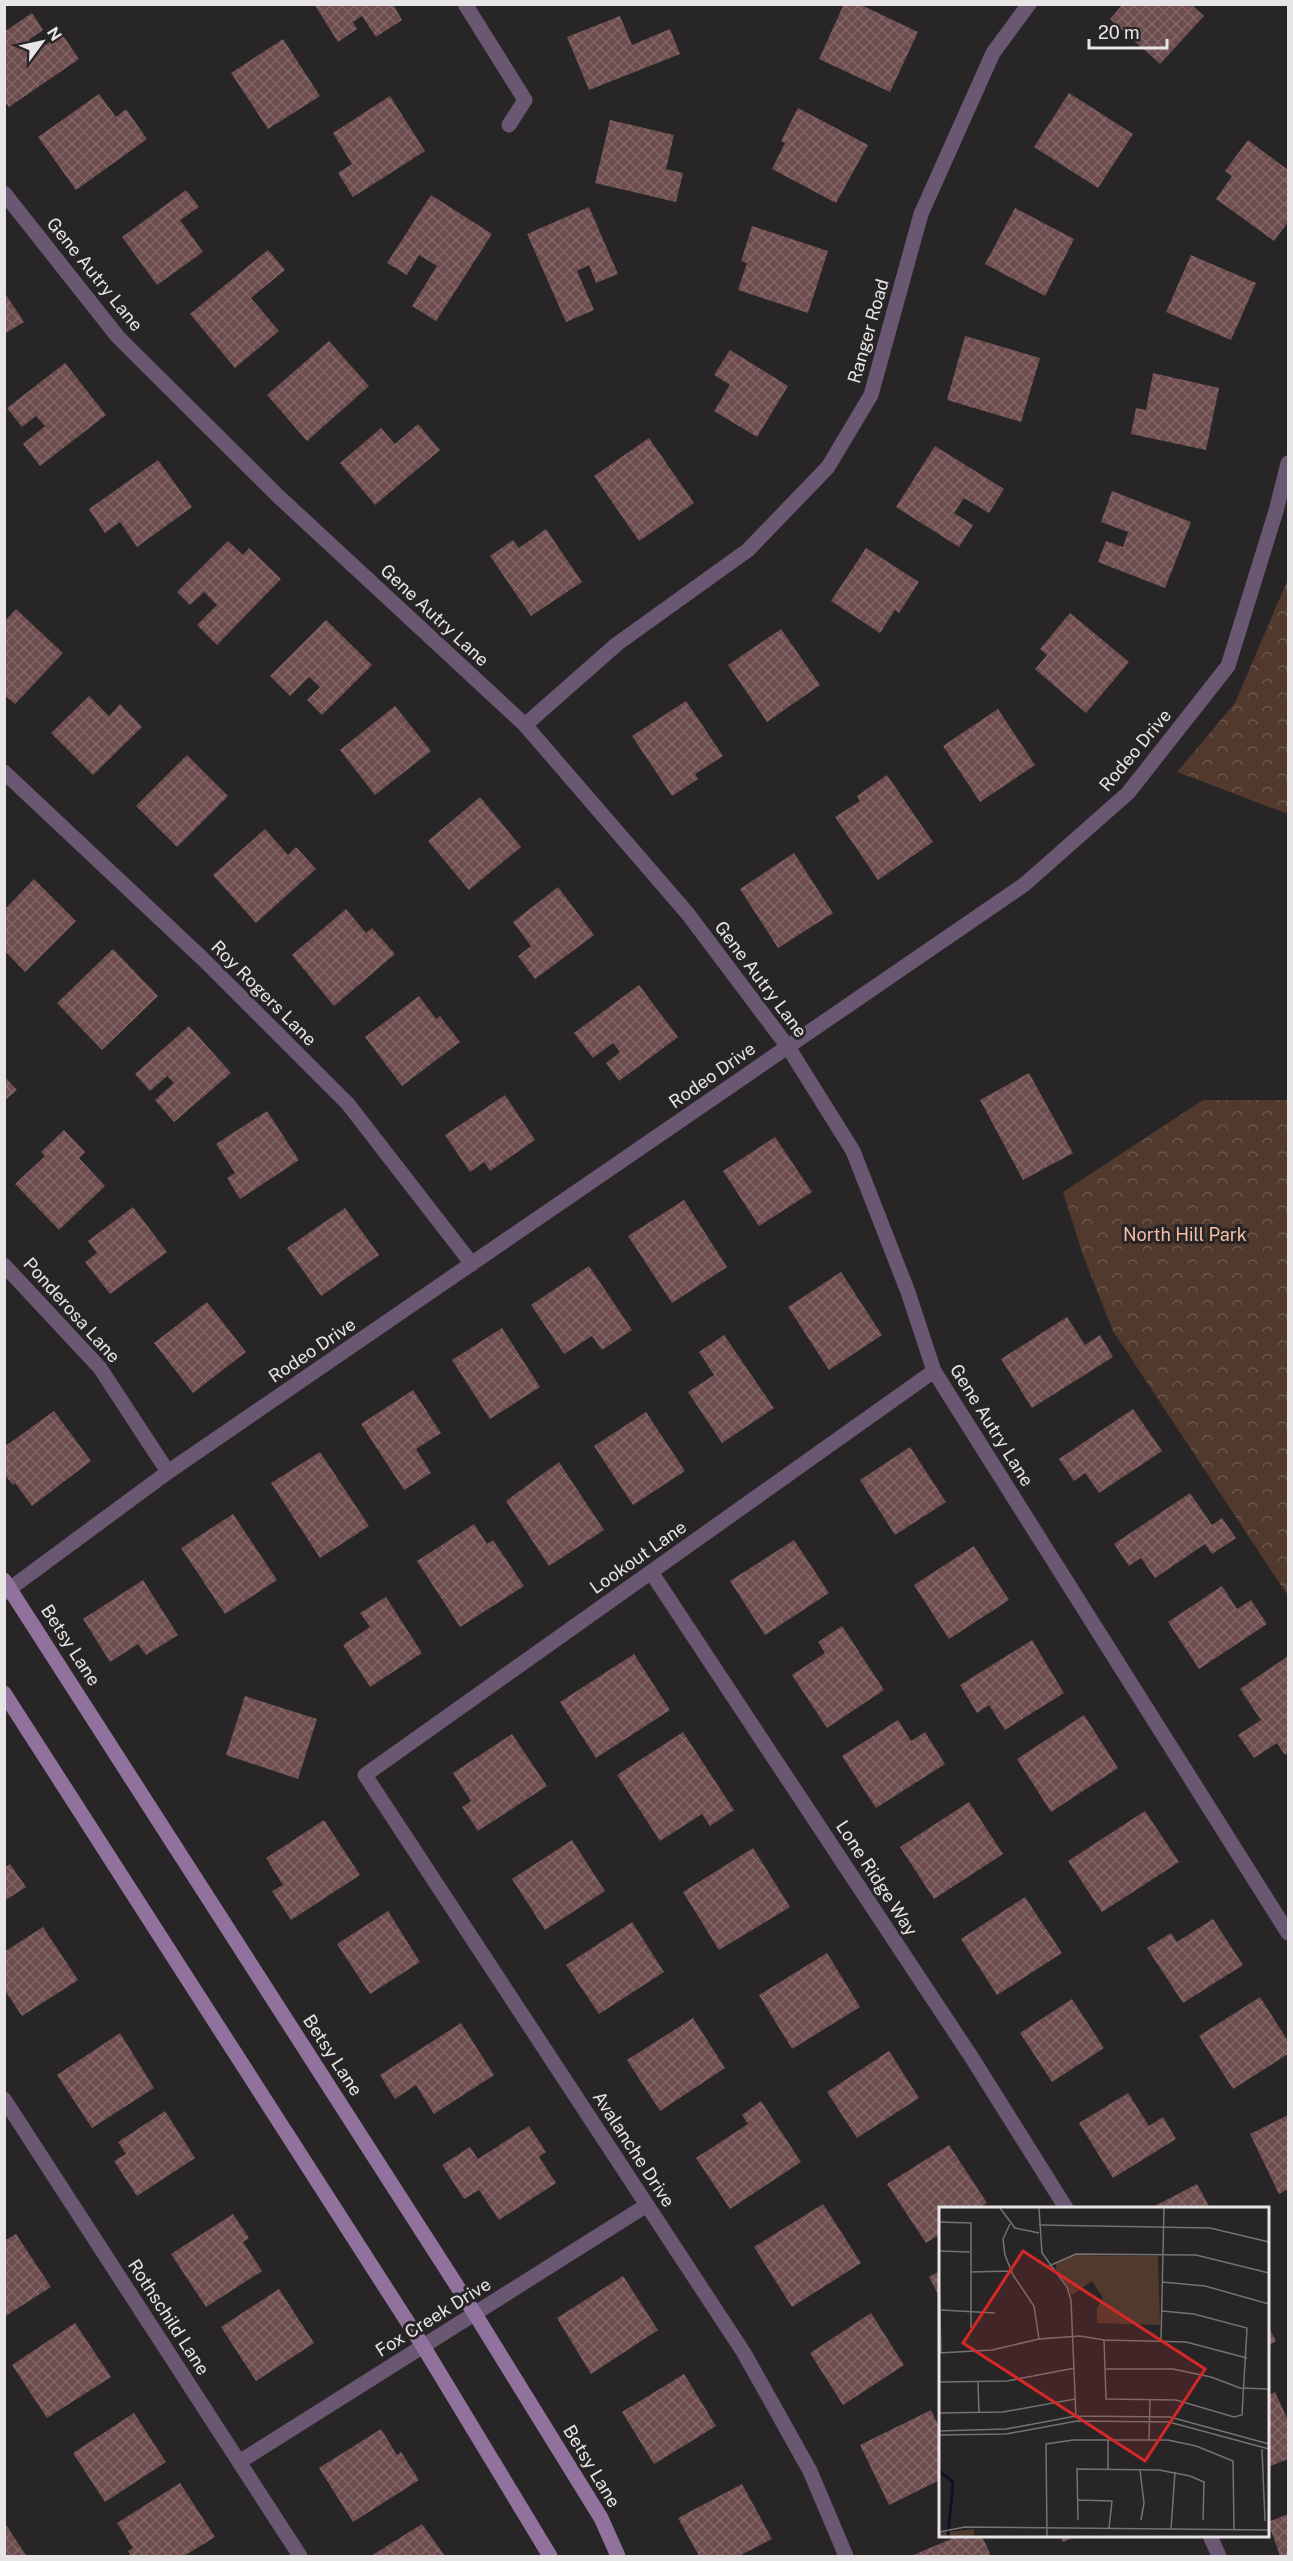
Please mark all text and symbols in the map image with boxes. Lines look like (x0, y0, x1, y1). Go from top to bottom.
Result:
north arrow (12, 12, 72, 72)
scale bar (1089, 12, 1167, 50)
text: 20 m (1098, 22, 1140, 43)
text: N (43, 24, 66, 45)
street label: Gene Autry Lane (43, 213, 147, 335)
street label: Ranger Road (843, 276, 893, 386)
street label: Gene Autry Lane (377, 560, 493, 670)
street label: Rodeo Drive (1095, 705, 1175, 795)
street label: Gene Autry Lane (710, 917, 812, 1041)
street label: Roy Rogers Lane (207, 936, 321, 1050)
street label: Rodeo Drive (665, 1038, 759, 1112)
park label: North Hill Park (1123, 1224, 1247, 1245)
street label: Ponderosa Lane (19, 1253, 125, 1367)
street label: Rodeo Drive (264, 1313, 360, 1387)
street label: Gene Autry Lane (946, 1360, 1038, 1490)
street label: Lookout Lane (586, 1516, 690, 1598)
street label: Betsy Lane (37, 1600, 105, 1690)
street label: Lone Ridge Way (832, 1817, 922, 1940)
street label: Betsy Lane (299, 2010, 367, 2100)
street label: Avalanche Drive (589, 2087, 679, 2211)
inset map (939, 2207, 1269, 2537)
street label: Rothschild Lane (124, 2255, 214, 2379)
street label: Fox Creek Drive (372, 2273, 494, 2361)
street label: Betsy Lane (559, 2421, 625, 2511)

